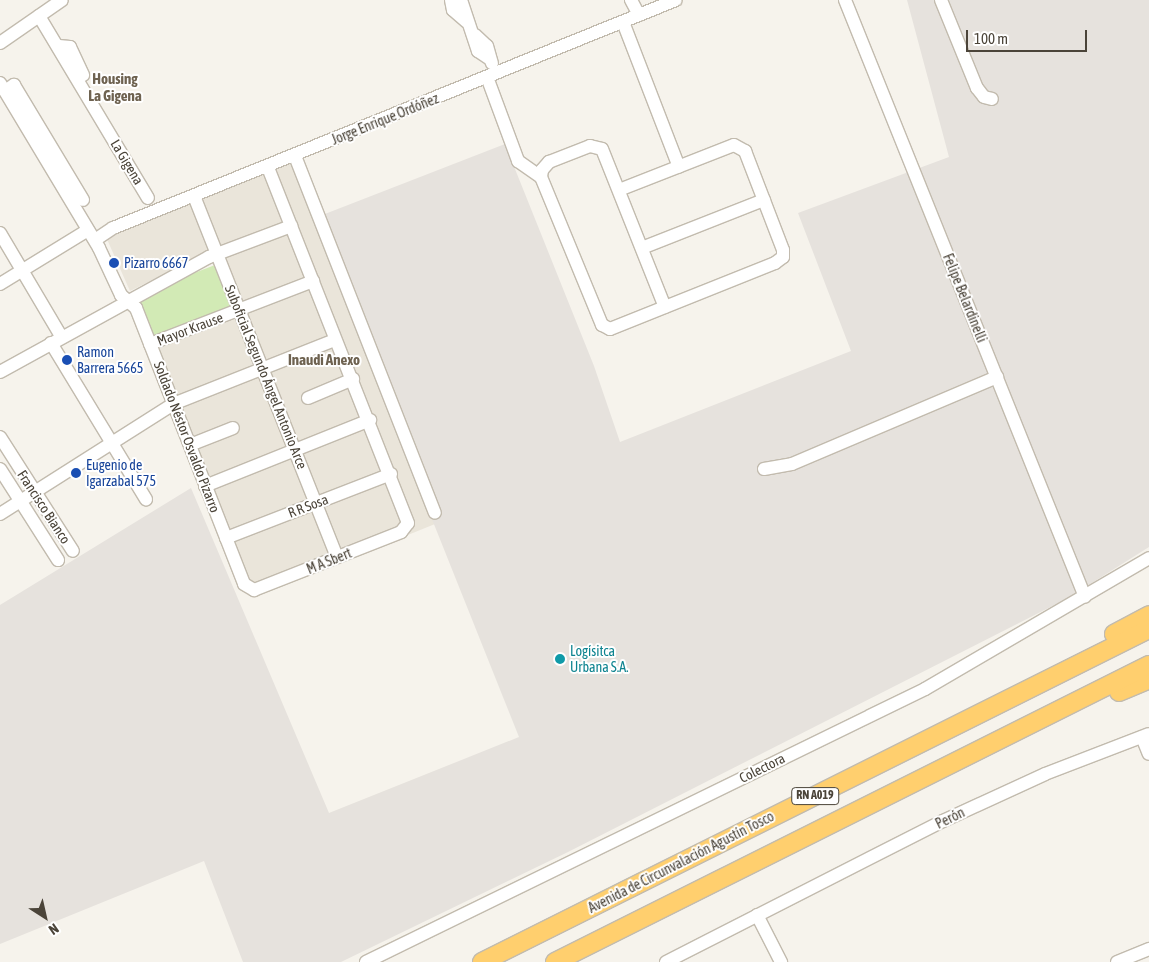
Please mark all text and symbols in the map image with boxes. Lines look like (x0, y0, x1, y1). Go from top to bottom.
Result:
scale bar (969, 20, 1090, 52)
text: 100 m (974, 30, 1008, 47)
district label: Housing La Gigena (88, 69, 142, 104)
street label: Jorge Enrique Ordóñez (329, 90, 441, 148)
street label: La Gigena (107, 136, 147, 188)
street label: Felipe Belardinelli (940, 251, 990, 345)
place label: Pizarro 6667 (124, 255, 188, 271)
marker: Pizarro 6667 (108, 257, 120, 269)
street label: Suboficial Segundo Ángel Antonio Arce (221, 283, 311, 471)
street label: Mayor Krause (155, 309, 225, 349)
place label: Ramon Barrera 5665 (77, 344, 143, 377)
district label: Inaudi Anexo (288, 351, 360, 369)
marker: Ramon Barrera 5665 (61, 354, 73, 366)
street label: Soldado Néstor Osvaldo Pizarro (150, 359, 224, 515)
place label: Eugenio de Igarzabal 575 (86, 457, 156, 490)
street label: Francisco Bianco (14, 467, 74, 547)
marker: Eugenio de Igarzabal 575 (70, 467, 82, 479)
street label: R R Sosa (286, 491, 330, 521)
street label: M A Sbert (304, 544, 354, 578)
place label: Logísitca Urbana S.A. (570, 643, 628, 676)
marker: Logísitca Urbana S.A. (554, 653, 566, 665)
street label: Colectora (736, 750, 788, 786)
road number: RN A019 (790, 786, 840, 806)
street label: Perón (933, 804, 967, 832)
street label: Avenida de Circunvalación Agustín Tosco (585, 808, 777, 916)
north arrow (20, 892, 70, 942)
text: N (46, 920, 62, 938)

